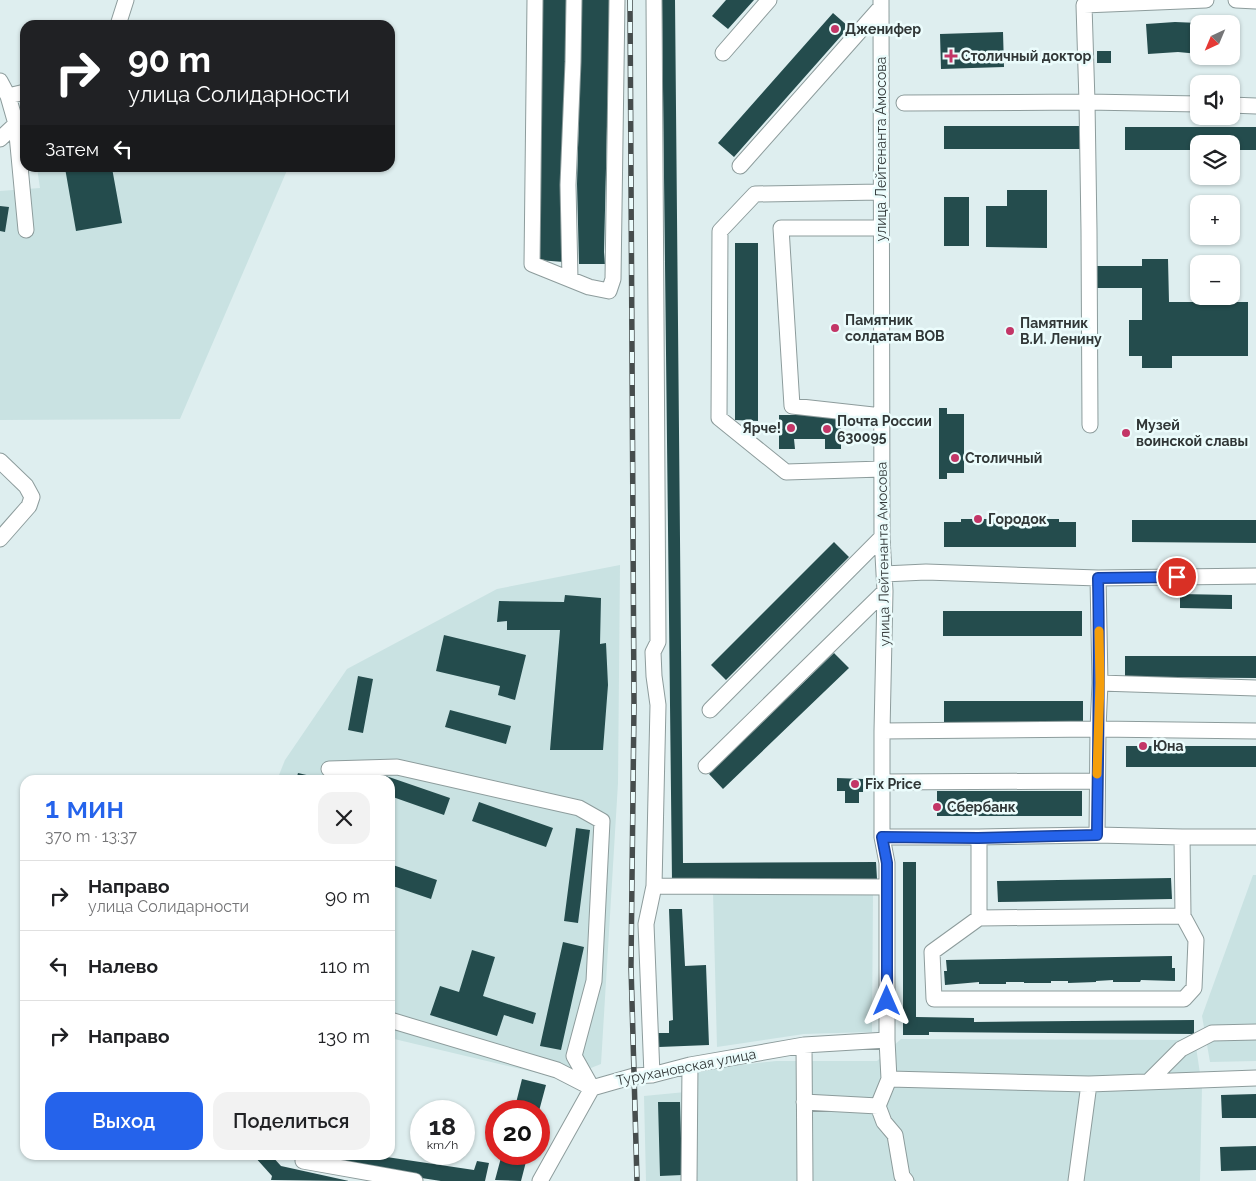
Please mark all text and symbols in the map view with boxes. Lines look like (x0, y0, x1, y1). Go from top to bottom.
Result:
north arrow (1190, 15, 1240, 65)
map controls (1190, 15, 1240, 305)
place label: Дженифер (845, 21, 921, 37)
marker: Дженифер (829, 23, 841, 35)
text: 90 m (128, 39, 211, 80)
icon: right (45, 40, 110, 105)
place label: Столичный доктор (961, 48, 1091, 64)
marker: Столичный доктор (945, 50, 957, 62)
street label: улица Лейтенанта Амосова (873, 57, 889, 241)
button: sound (1190, 75, 1240, 125)
text: улица Солидарности (128, 81, 350, 107)
icon: left (109, 135, 137, 163)
button: layers (1190, 135, 1240, 185)
text: Затем (45, 138, 99, 160)
button: + (1190, 195, 1240, 245)
button: − (1190, 255, 1240, 305)
place label: Памятник солдатам ВОВ (845, 312, 945, 344)
place label: Памятник В.И. Ленину (1020, 315, 1102, 347)
marker: Памятник солдатам ВОВ (829, 322, 841, 334)
marker: Памятник В.И. Ленину (1004, 325, 1016, 337)
place label: Почта России 630095 (837, 413, 932, 445)
place label: Музей воинской славы (1136, 417, 1248, 449)
place label: Ярче! (742, 420, 781, 436)
marker: Ярче! (785, 422, 797, 434)
marker: Почта России 630095 (821, 423, 833, 435)
marker: Музей воинской славы (1120, 427, 1132, 439)
place label: Столичный (965, 450, 1042, 466)
marker: Столичный (949, 452, 961, 464)
street label: улица Лейтенанта Амосова (873, 461, 893, 647)
place label: Городок (988, 511, 1047, 527)
marker: Городок (972, 513, 984, 525)
pin (1156, 556, 1198, 598)
icon: arrive (1163, 563, 1191, 591)
place label: Юна (1153, 738, 1184, 754)
marker: Юна (1137, 740, 1149, 752)
place label: Fix Price (865, 776, 922, 792)
marker: Fix Price (849, 778, 861, 790)
text: 1 мин (45, 790, 124, 825)
button: close (318, 792, 370, 844)
place label: Сбербанк (947, 799, 1016, 815)
marker: Сбербанк (931, 801, 943, 813)
text: 370 m · 13:37 (45, 827, 137, 846)
text: Направо (88, 875, 169, 897)
icon: right (45, 882, 73, 910)
text: 90 m (325, 885, 370, 907)
text: улица Солидарности (88, 897, 249, 916)
icon: left (45, 952, 73, 980)
text: Налево (88, 955, 158, 977)
text: 110 m (320, 955, 370, 977)
position arrow (860, 974, 912, 1026)
icon: right (45, 1022, 73, 1050)
text: Направо (88, 1025, 169, 1047)
text: 130 m (318, 1025, 370, 1047)
street label: Турухановская улица (615, 1046, 757, 1088)
button: Выход (45, 1092, 203, 1150)
button: Поделиться (213, 1092, 370, 1150)
speed limit sign: 20 (485, 1100, 550, 1165)
text: 18 (429, 1111, 456, 1141)
text: km/h (427, 1138, 458, 1152)

